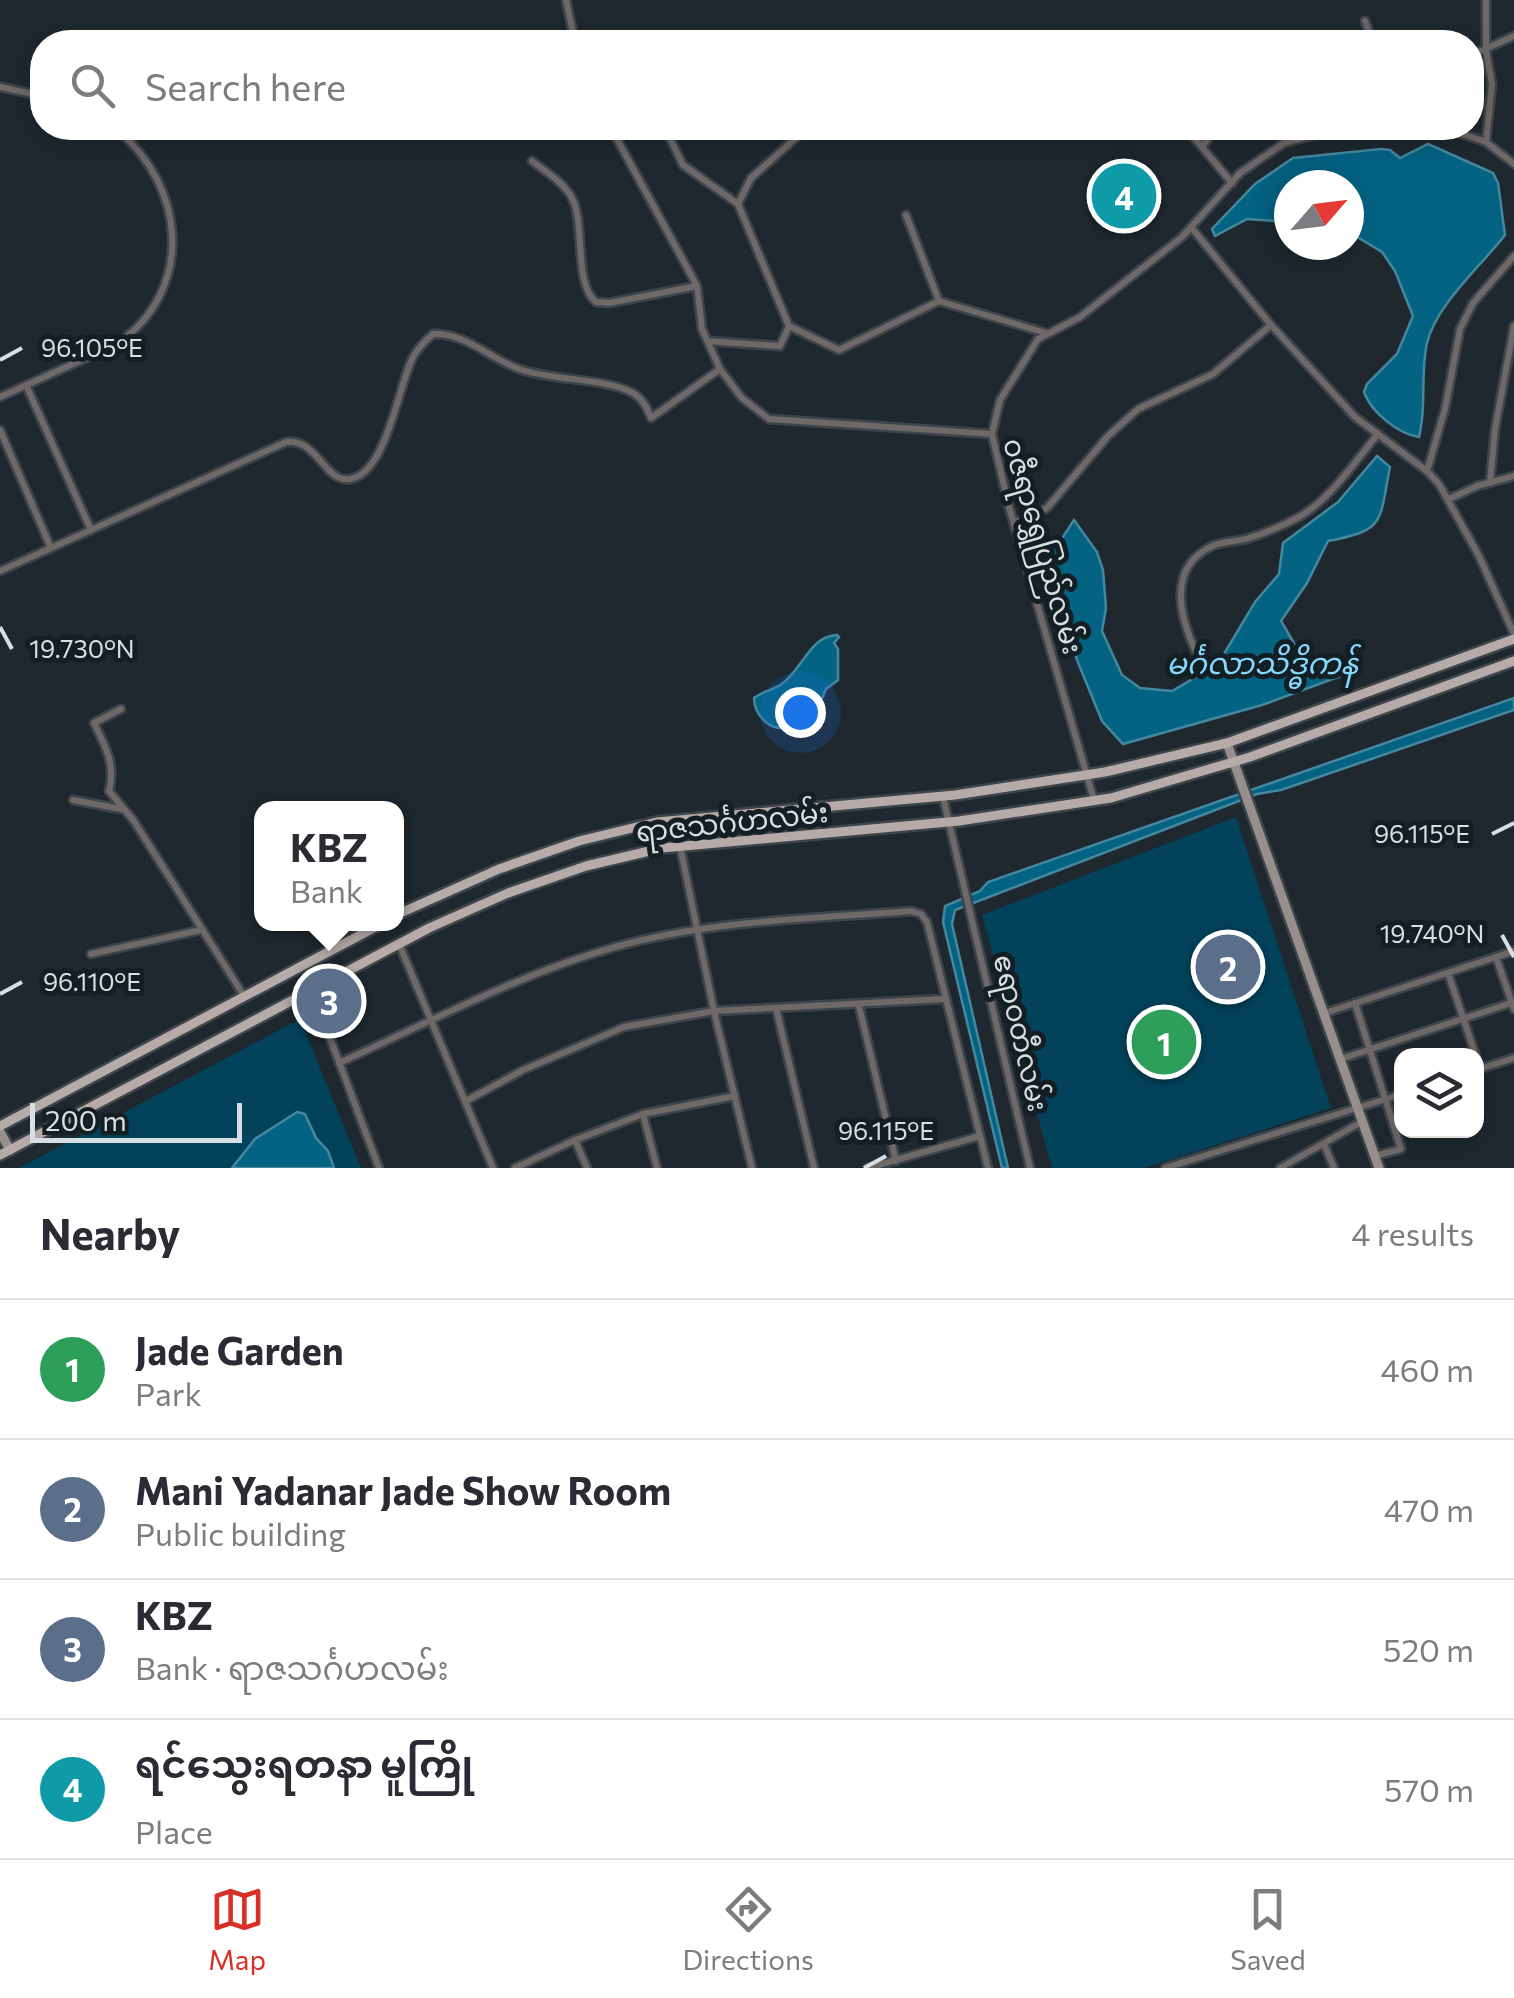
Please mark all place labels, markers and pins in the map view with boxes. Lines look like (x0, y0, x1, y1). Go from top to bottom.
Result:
pin: 4 (1092, 158, 1156, 234)
pin: 2 (1196, 930, 1260, 1004)
pin: 3 (296, 964, 362, 1038)
pin: 1 (1132, 1004, 1196, 1080)

